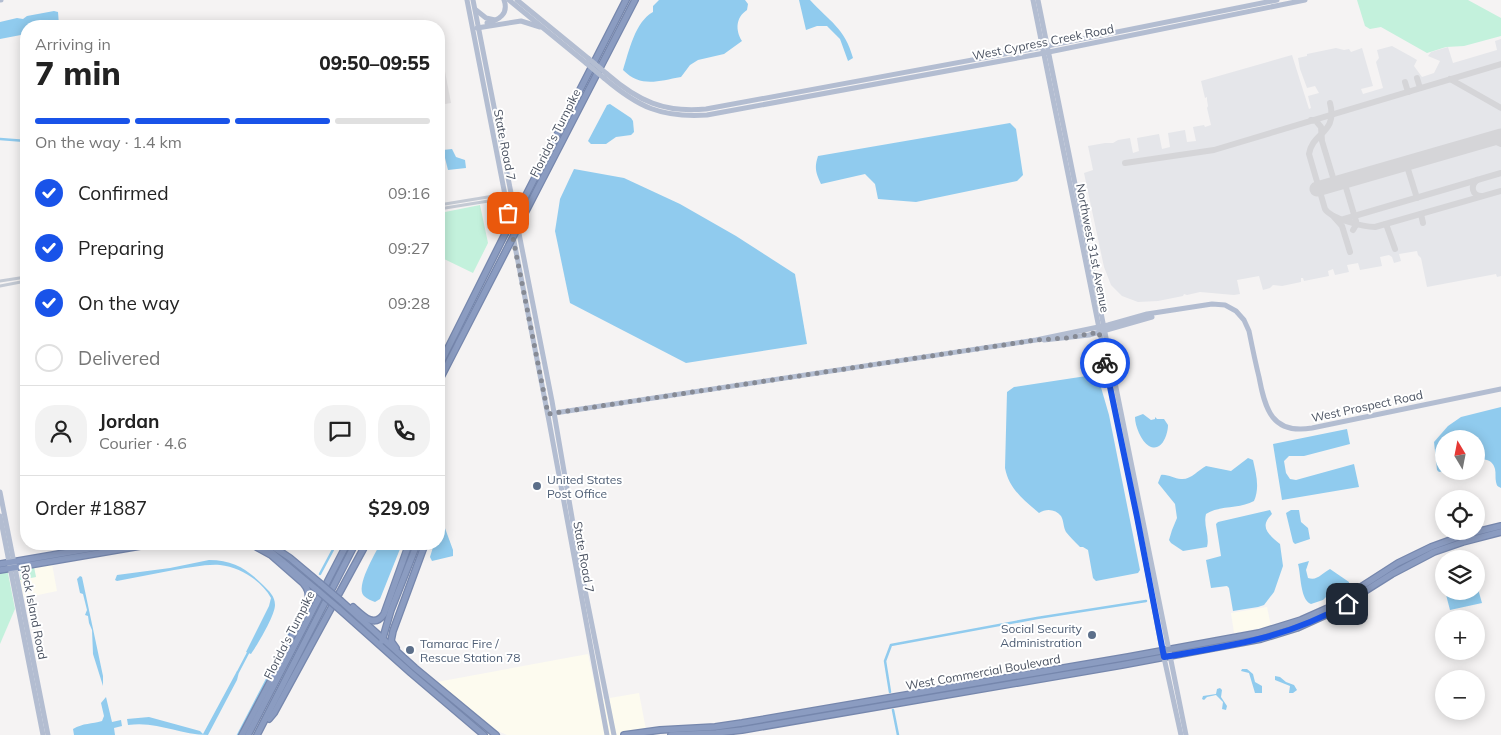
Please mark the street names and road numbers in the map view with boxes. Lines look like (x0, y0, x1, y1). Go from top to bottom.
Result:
street label: West Cypress Creek Road (971, 21, 1115, 63)
street label: Florida's Turnpike (526, 86, 584, 180)
street label: State Road 7 (491, 108, 519, 182)
street label: Northwest 31st Avenue (1073, 182, 1113, 314)
street label: West Prospect Road (1310, 387, 1424, 425)
street label: State Road 7 (570, 520, 598, 594)
street label: Rock Island Road (17, 563, 51, 661)
street label: Florida's Turnpike (260, 588, 318, 682)
street label: West Commercial Boulevard (904, 651, 1062, 693)

